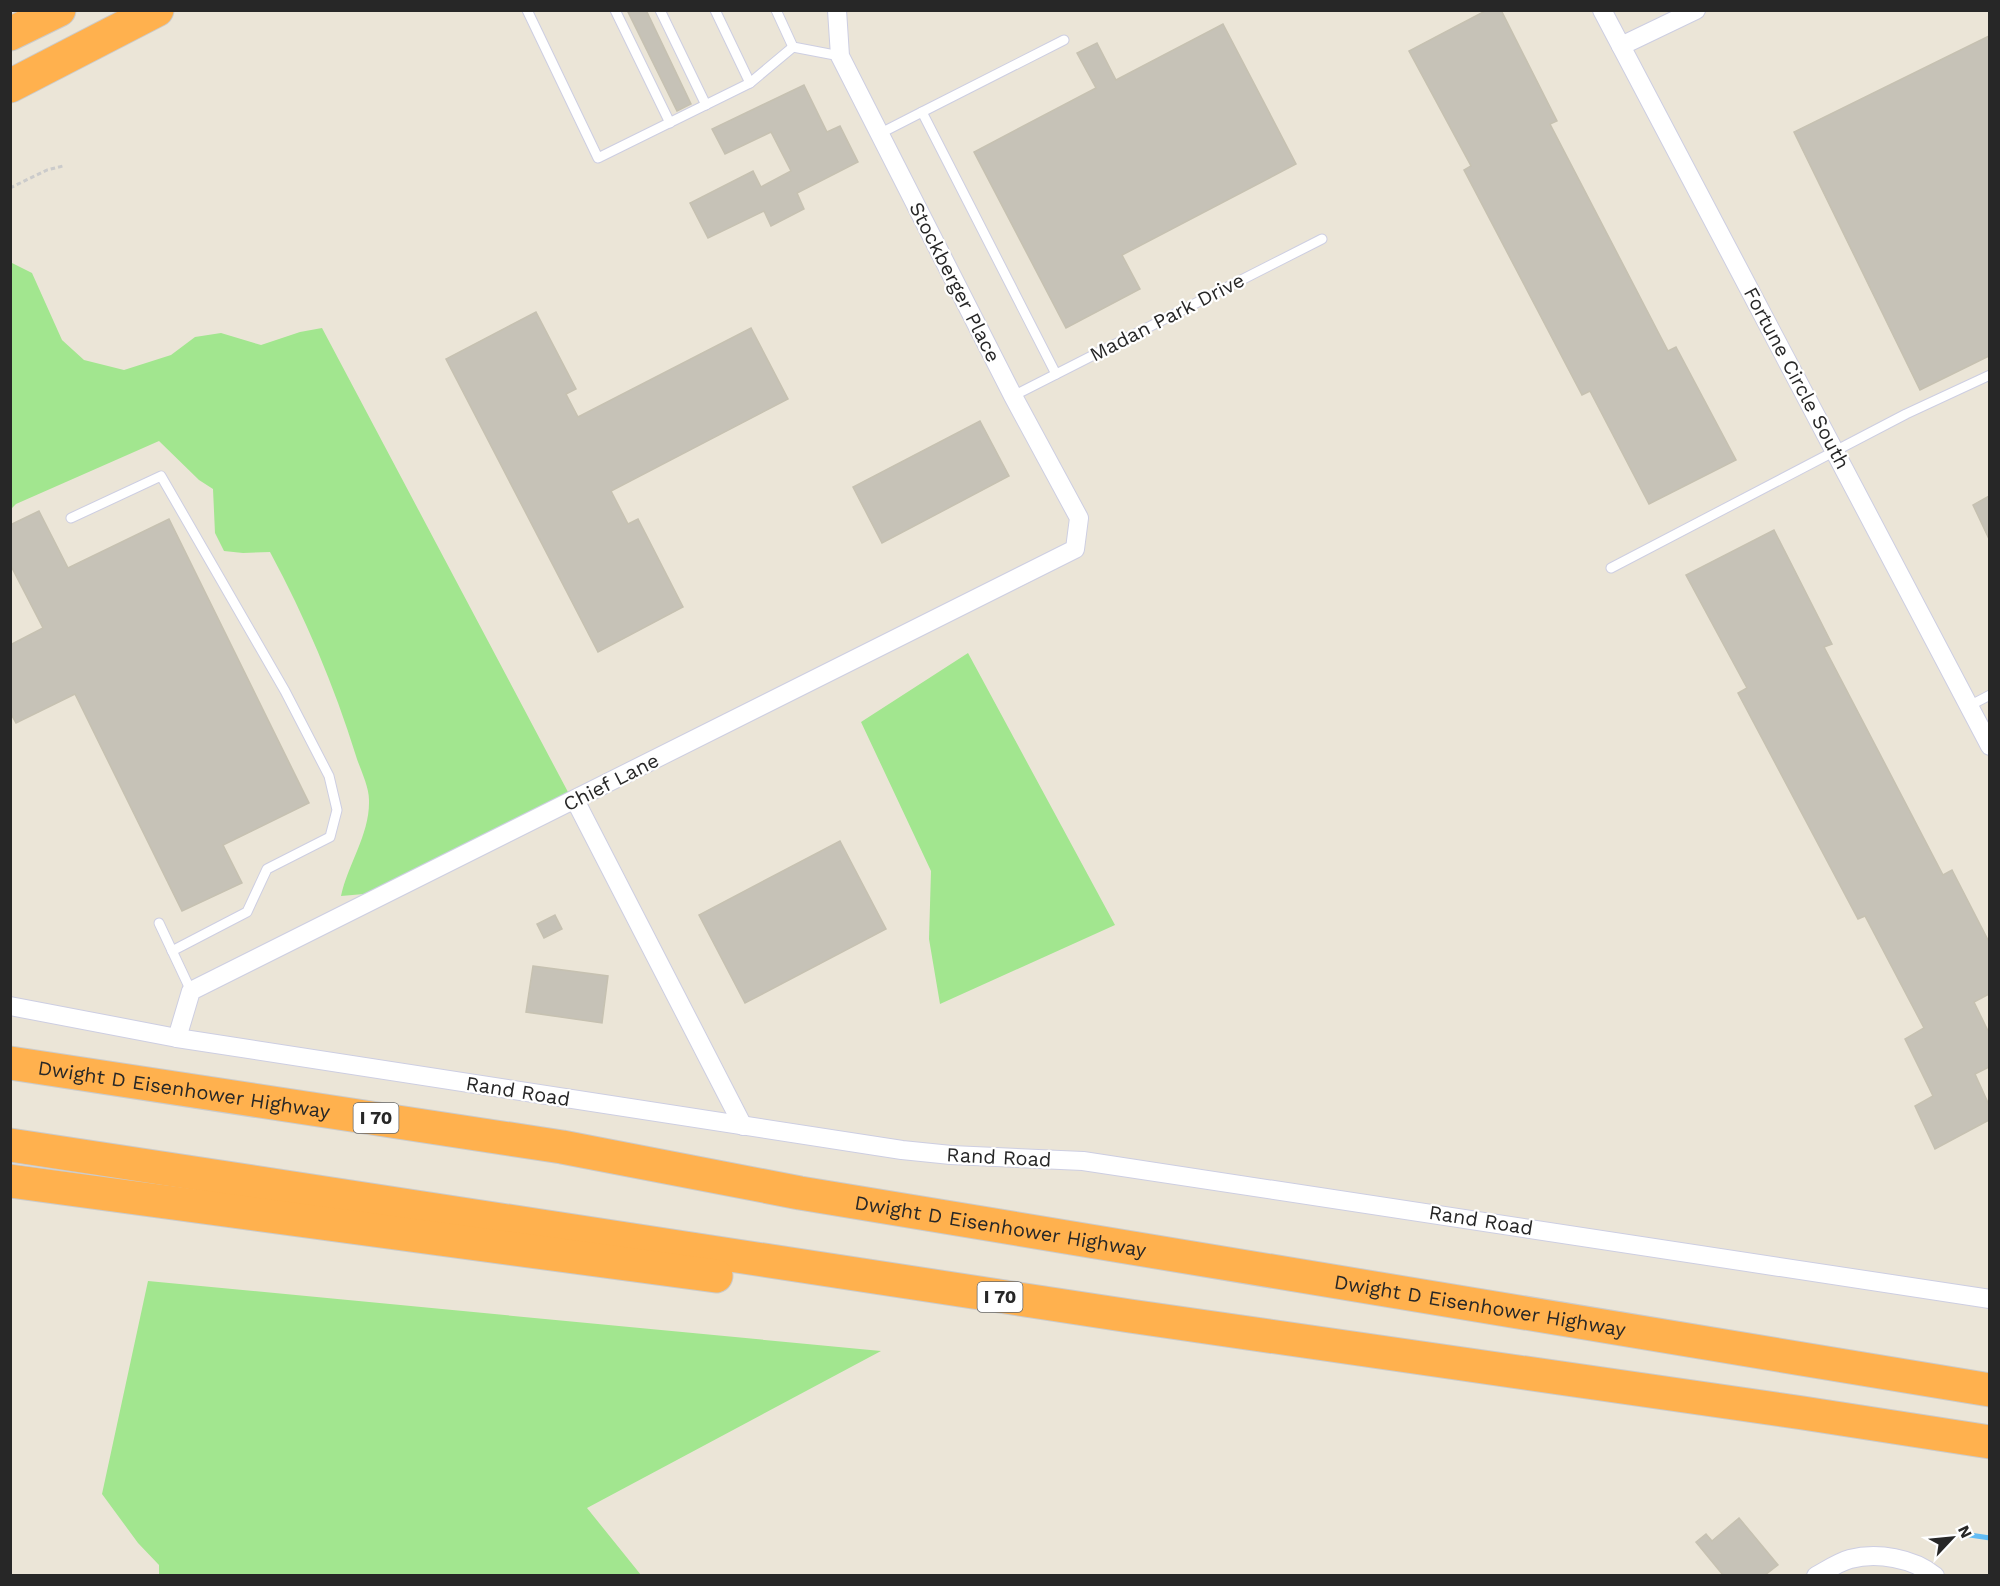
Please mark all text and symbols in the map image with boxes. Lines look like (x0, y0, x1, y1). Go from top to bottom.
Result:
street label: Stockberger Place (904, 198, 1006, 366)
street label: Madan Park Drive (1086, 268, 1248, 366)
street label: Fortune Circle South (1739, 283, 1855, 473)
street label: Chief Lane (559, 748, 663, 816)
street label: Dwight D Eisenhower Highway (36, 1055, 332, 1124)
street label: Rand Road (464, 1071, 572, 1111)
road number: I 70 (354, 1103, 398, 1133)
street label: Rand Road (946, 1142, 1052, 1172)
street label: Dwight D Eisenhower Highway (853, 1190, 1149, 1262)
street label: Rand Road (1427, 1200, 1535, 1240)
street label: Dwight D Eisenhower Highway (1332, 1270, 1628, 1342)
road number: I 70 (978, 1282, 1022, 1312)
north arrow (1922, 1508, 1982, 1568)
text: N (1954, 1522, 1976, 1541)

